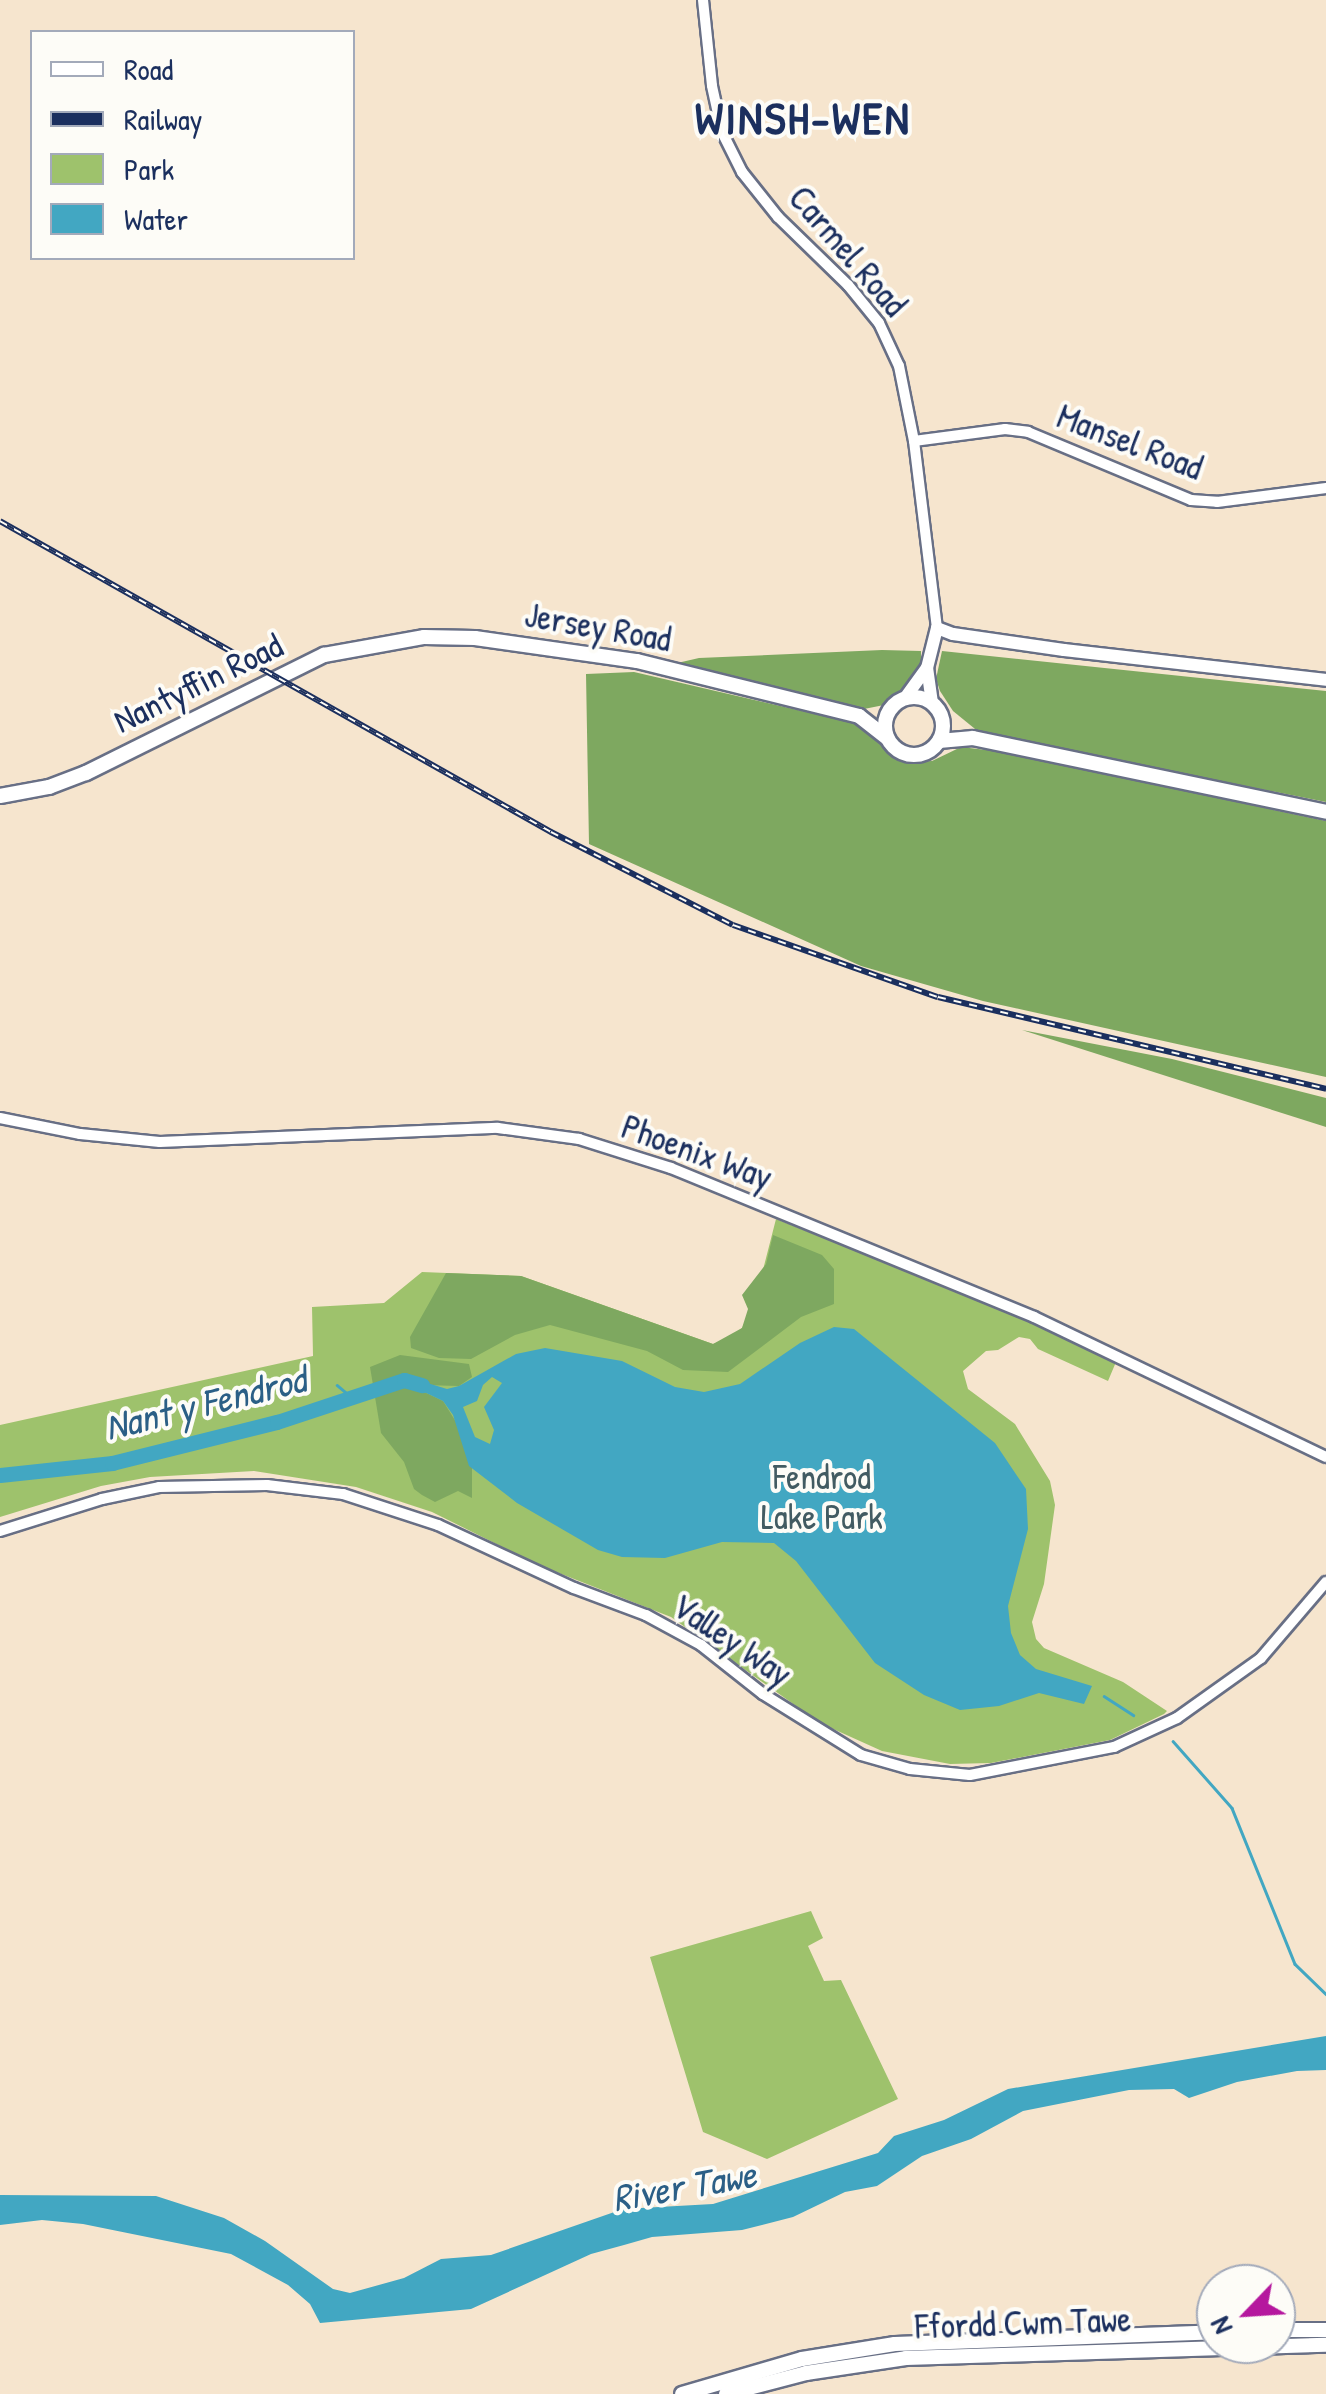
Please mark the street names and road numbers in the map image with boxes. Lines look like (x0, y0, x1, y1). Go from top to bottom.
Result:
street label: Carmel Road (780, 177, 916, 325)
street label: Mansel Road (1051, 395, 1209, 489)
street label: Jersey Road (521, 593, 675, 661)
street label: Nantyffin Road (107, 624, 289, 742)
street label: Phoenix Way (616, 1105, 778, 1199)
street label: Valley Way (664, 1585, 800, 1695)
street label: Ffordd Cwm Tawe (914, 2298, 1132, 2348)

